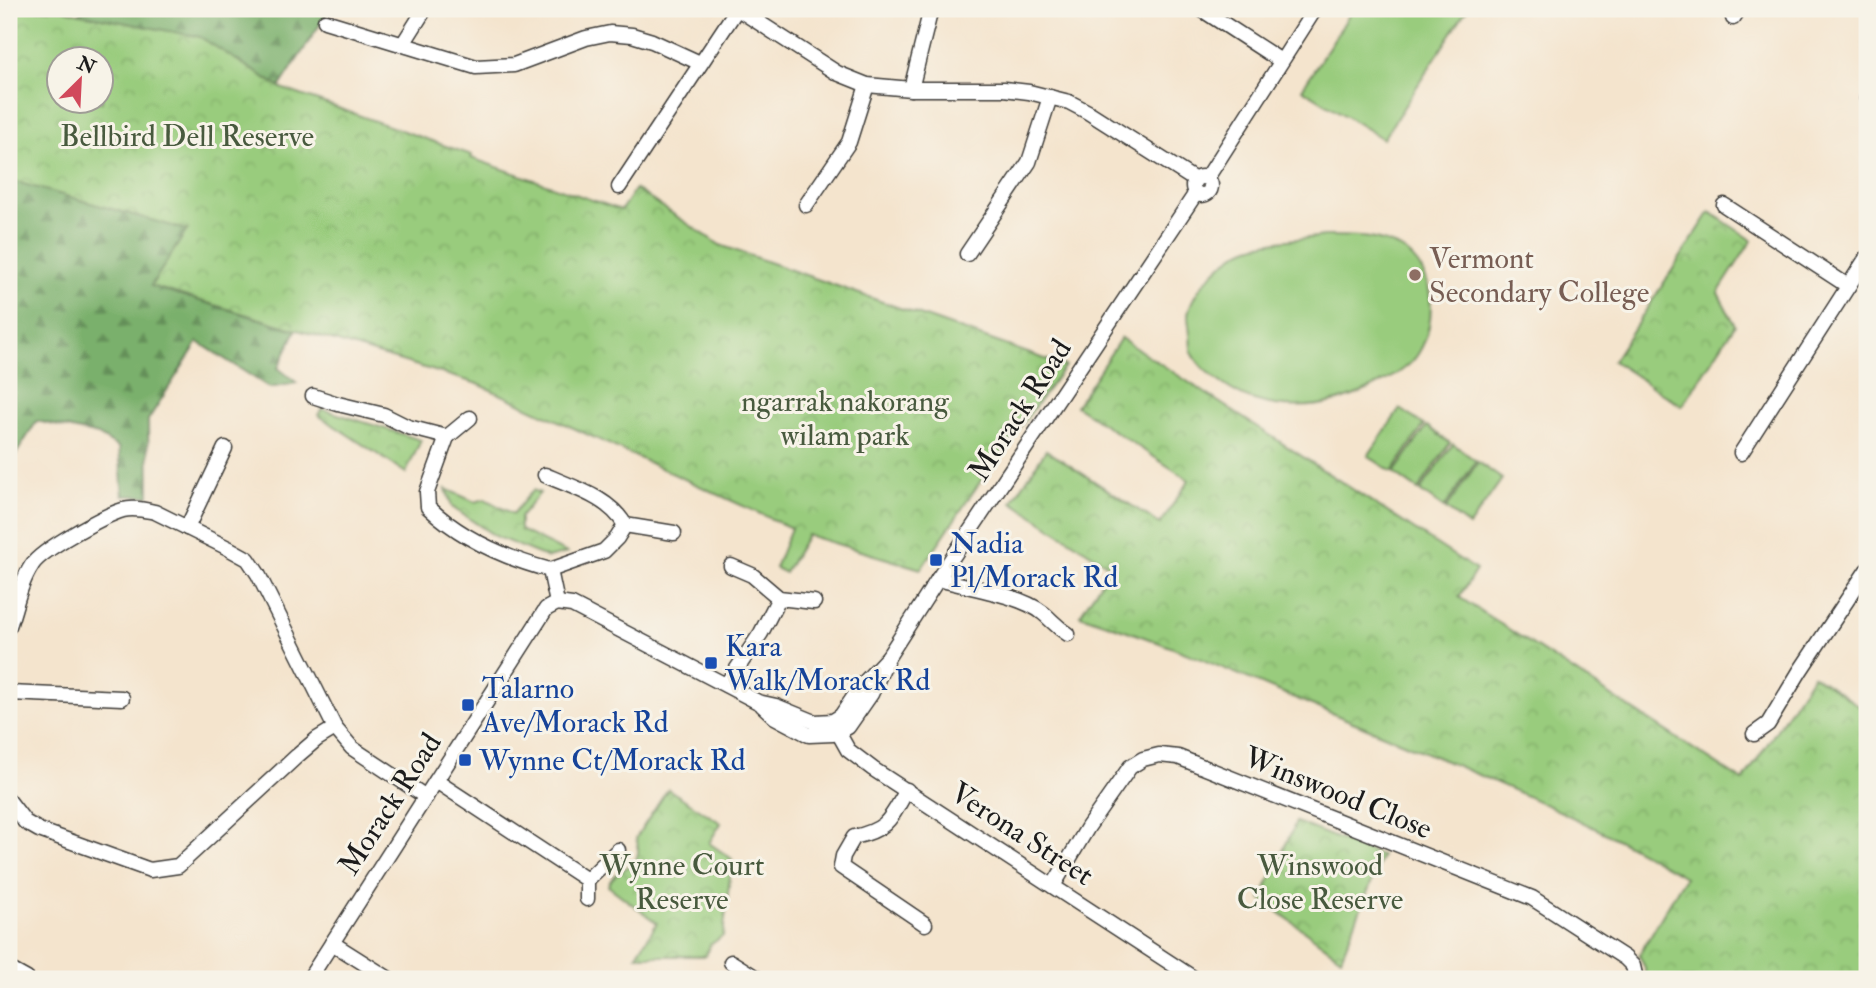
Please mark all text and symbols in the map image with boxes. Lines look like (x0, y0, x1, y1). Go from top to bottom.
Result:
north arrow (46, 46, 116, 116)
text: N (73, 51, 100, 80)
park label: Bellbird Dell Reserve (60, 118, 314, 155)
place label: Vermont Secondary College (1429, 240, 1649, 311)
marker: Vermont Secondary College (1407, 267, 1423, 283)
street label: Morack Road (960, 332, 1080, 488)
park label: ngarrak nakorang wilam park (741, 383, 950, 454)
place label: Nadia Pl/Morack Rd (950, 525, 1118, 596)
marker: Nadia Pl/Morack Rd (928, 552, 944, 568)
place label: Kara Walk/Morack Rd (724, 628, 930, 699)
marker: Kara Walk/Morack Rd (703, 655, 719, 671)
place label: Talarno Ave/Morack Rd (481, 670, 669, 741)
marker: Talarno Ave/Morack Rd (460, 697, 476, 713)
street label: Morack Road (330, 726, 450, 882)
street label: Winswood Close (1238, 738, 1437, 847)
place label: Wynne Ct/Morack Rd (478, 742, 746, 779)
marker: Wynne Ct/Morack Rd (457, 752, 473, 768)
street label: Verona Street (943, 774, 1101, 894)
park label: Wynne Court Reserve (598, 847, 765, 918)
park label: Winswood Close Reserve (1237, 847, 1403, 918)

